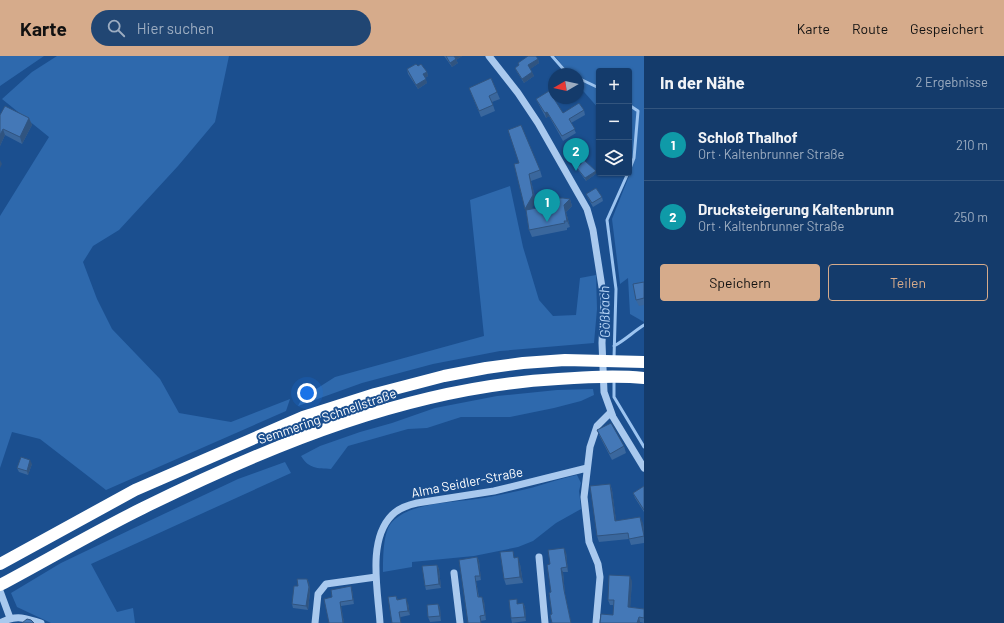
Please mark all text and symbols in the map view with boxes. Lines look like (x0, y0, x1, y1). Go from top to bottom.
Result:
search box (91, 10, 371, 46)
text: Karte (20, 17, 67, 40)
icon: search (105, 17, 127, 39)
text: Hier suchen (137, 19, 214, 37)
text: Karte (797, 20, 830, 37)
text: Route (852, 20, 888, 37)
text: Gespeichert (910, 20, 984, 37)
north arrow (548, 68, 584, 104)
map controls (596, 68, 632, 176)
button: + (596, 68, 632, 104)
text: In der Nähe (660, 72, 745, 92)
text: 2 Ergebnisse (915, 74, 988, 90)
button: − (596, 104, 632, 140)
text: Schloß Thalhof (698, 128, 798, 146)
text: 1 (671, 137, 675, 153)
text: 210 m (956, 137, 988, 153)
pin: 2 (563, 138, 589, 171)
button: layers (596, 140, 632, 176)
text: Ort · Kaltenbrunner Straße (698, 146, 845, 162)
pin: 1 (534, 189, 560, 222)
text: Drucksteigerung Kaltenbrunn (698, 200, 894, 218)
text: 2 (669, 209, 677, 225)
text: 250 m (954, 209, 988, 225)
text: Ort · Kaltenbrunner Straße (698, 218, 845, 234)
button: Speichern (660, 264, 820, 301)
button: Teilen (828, 264, 988, 301)
water label: Gößbach (595, 286, 613, 338)
your location (297, 383, 317, 403)
street label: Semmering Schnellstraße (256, 385, 398, 447)
street label: Alma Seidler-Straße (410, 463, 524, 501)

